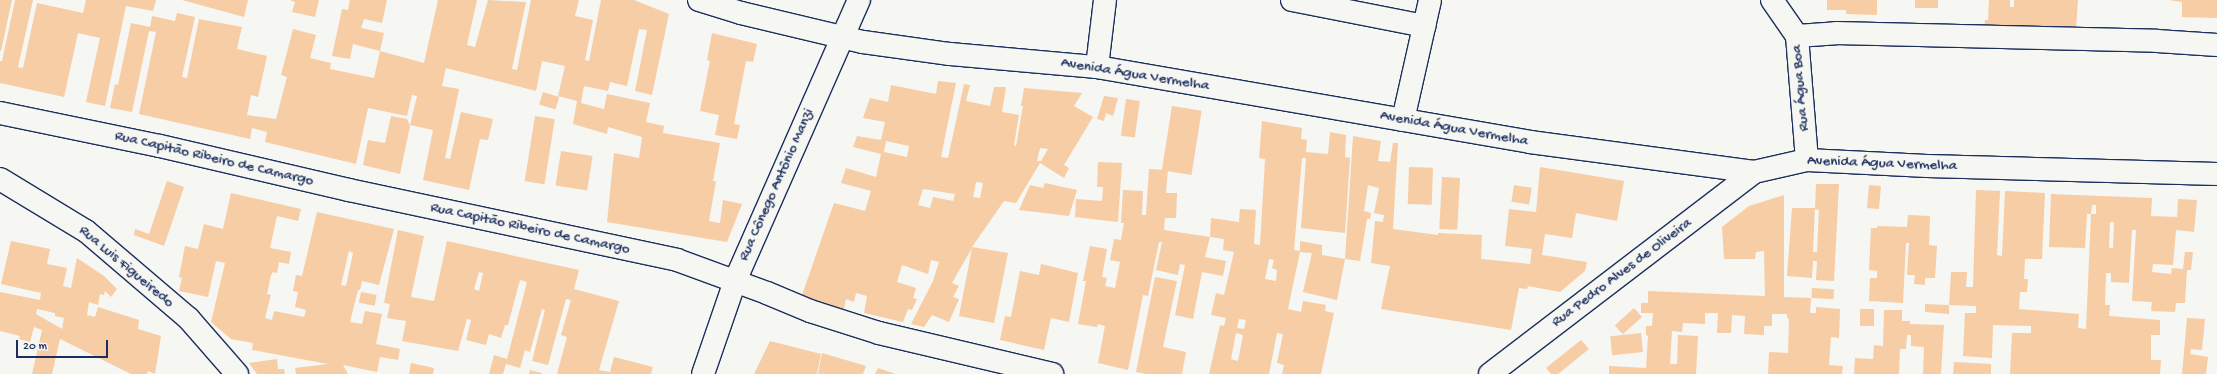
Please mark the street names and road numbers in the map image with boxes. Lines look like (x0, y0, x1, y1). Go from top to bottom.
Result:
street label: Rua Água Boa (1788, 44, 1814, 132)
street label: Avenida Água Vermelha (1060, 54, 1210, 96)
street label: Rua Cônego Antônio Manzi (735, 106, 819, 264)
street label: Avenida Água Vermelha (1379, 107, 1529, 151)
street label: Rua Capitão Ribeiro de Camargo (113, 127, 315, 191)
street label: Avenida Água Vermelha (1807, 152, 1957, 176)
street label: Rua Capitão Ribeiro de Camargo (429, 199, 631, 259)
street label: Rua Pedro Alves de Oliveira (1548, 214, 1696, 332)
street label: Rua Luis Figueiredo (75, 222, 177, 312)

